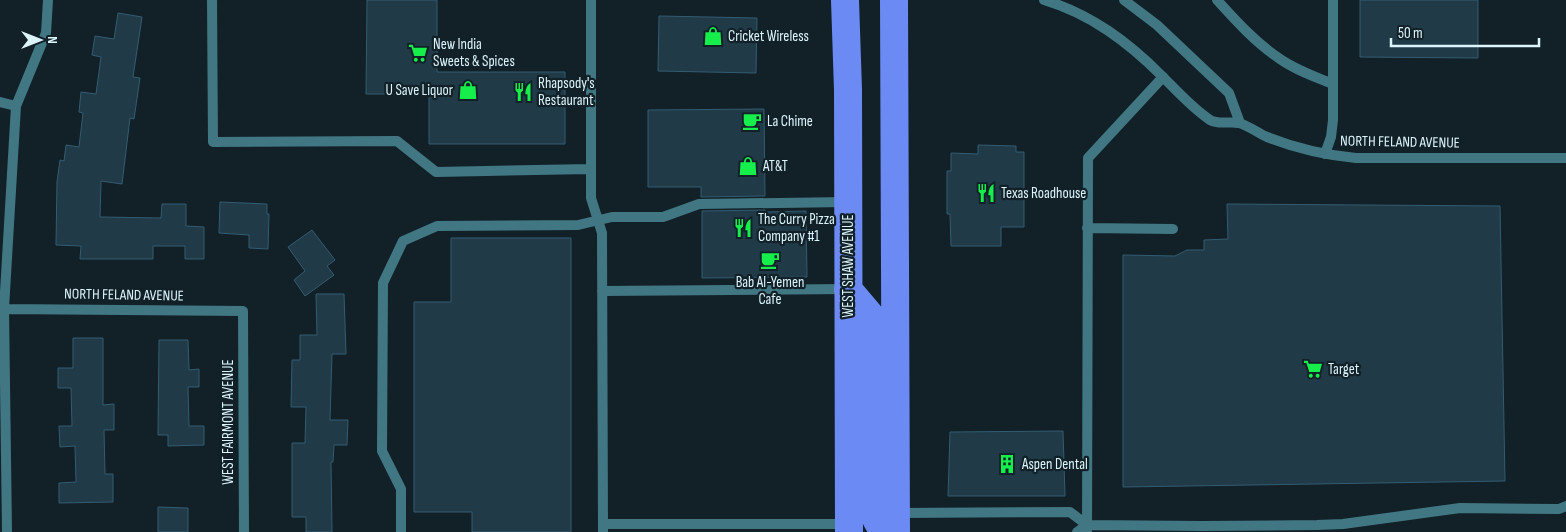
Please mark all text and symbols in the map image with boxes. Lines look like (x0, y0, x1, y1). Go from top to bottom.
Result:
north arrow (15, 15, 65, 65)
scale bar (1391, 15, 1538, 47)
text: 50 m (1398, 24, 1423, 43)
shop icon: Cricket Wireless (702, 25, 724, 47)
place label: Cricket Wireless (728, 27, 809, 46)
place label: New India Sweets & Spices (433, 35, 515, 71)
text: N (44, 36, 61, 44)
supermarket icon: New India Sweets & Spices (407, 42, 429, 64)
place label: Rhapsody's Restaurant (538, 74, 595, 110)
shop icon: U Save Liquor (457, 79, 479, 101)
place label: U Save Liquor (386, 81, 454, 100)
restaurant icon: Rhapsody's Restaurant (512, 81, 534, 103)
cafe icon: La Chime (741, 110, 763, 132)
place label: La Chime (767, 112, 813, 131)
street label: NORTH FELAND AVENUE (1340, 131, 1460, 153)
shop icon: AT&T (737, 155, 759, 177)
place label: AT&T (762, 157, 788, 176)
restaurant icon: Texas Roadhouse (975, 182, 997, 204)
place label: Texas Roadhouse (1001, 184, 1086, 203)
place label: The Curry Pizza Company #1 (758, 210, 835, 246)
street label: WEST SHAW AVENUE (839, 214, 858, 318)
restaurant icon: The Curry Pizza Company #1 (732, 217, 754, 239)
cafe icon: Bab Al-Yemen Cafe (759, 249, 781, 271)
place label: Bab Al-Yemen Cafe (736, 273, 804, 309)
street label: NORTH FELAND AVENUE (64, 284, 184, 306)
supermarket icon: Target (1302, 358, 1324, 380)
street label: WEST FAIRMONT AVENUE (219, 359, 238, 485)
place label: Target (1328, 360, 1360, 379)
building icon: Aspen Dental (996, 453, 1018, 475)
place label: Aspen Dental (1021, 455, 1088, 474)

